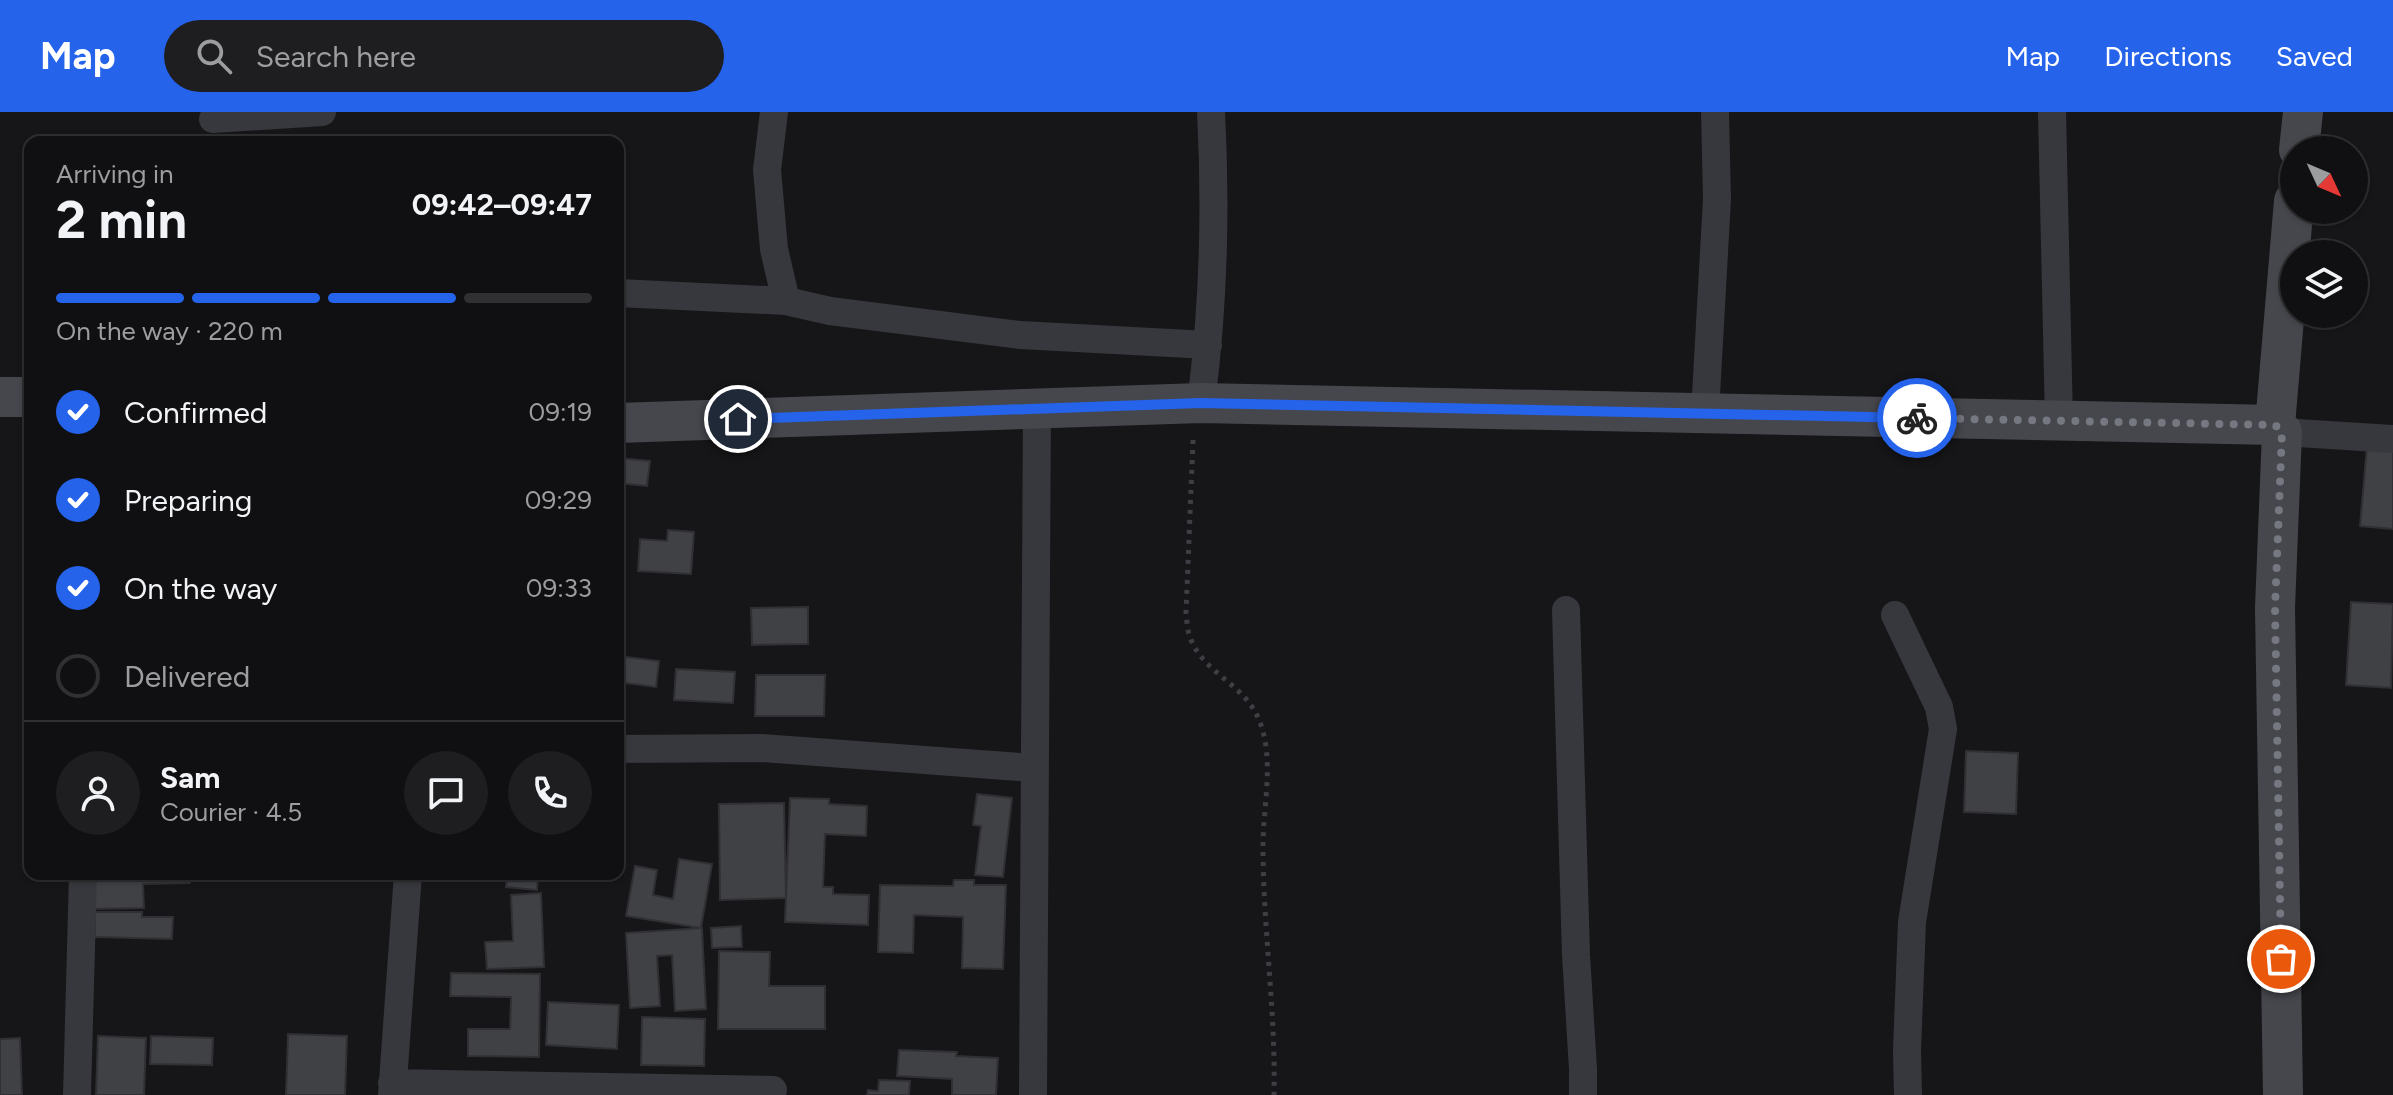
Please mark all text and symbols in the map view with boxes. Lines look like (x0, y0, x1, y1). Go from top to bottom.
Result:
search box (164, 20, 724, 92)
text: Map (40, 33, 116, 79)
icon: search (192, 34, 236, 78)
text: Search here (256, 38, 416, 75)
text: Map (2006, 39, 2060, 73)
text: Directions (2104, 39, 2232, 73)
text: Saved (2276, 39, 2353, 73)
north arrow (2280, 136, 2368, 224)
map controls (2280, 136, 2368, 328)
text: Arriving in (56, 158, 174, 190)
text: 09:42–09:47 (412, 186, 592, 223)
text: 2 min (56, 189, 187, 251)
button: layers (2280, 240, 2368, 328)
text: On the way · 220 m (56, 315, 283, 347)
courier (1877, 378, 1957, 458)
pin (704, 385, 772, 453)
icon: check (56, 390, 100, 434)
text: Confirmed (124, 394, 267, 431)
text: 09:19 (529, 396, 592, 428)
icon: bike (1895, 396, 1939, 440)
icon: home (716, 397, 760, 441)
icon: check (56, 478, 100, 522)
text: Preparing (124, 482, 252, 519)
text: 09:29 (525, 484, 592, 516)
icon: check (56, 566, 100, 610)
text: On the way (124, 570, 277, 607)
text: 09:33 (526, 572, 592, 604)
text: Delivered (124, 658, 250, 695)
button: person (56, 751, 140, 835)
button: chat (404, 751, 488, 835)
button: phone (508, 751, 592, 835)
text: Sam (160, 759, 220, 796)
text: Courier · 4.5 (160, 796, 302, 828)
pin (2247, 925, 2315, 993)
icon: bag (2259, 937, 2303, 981)

